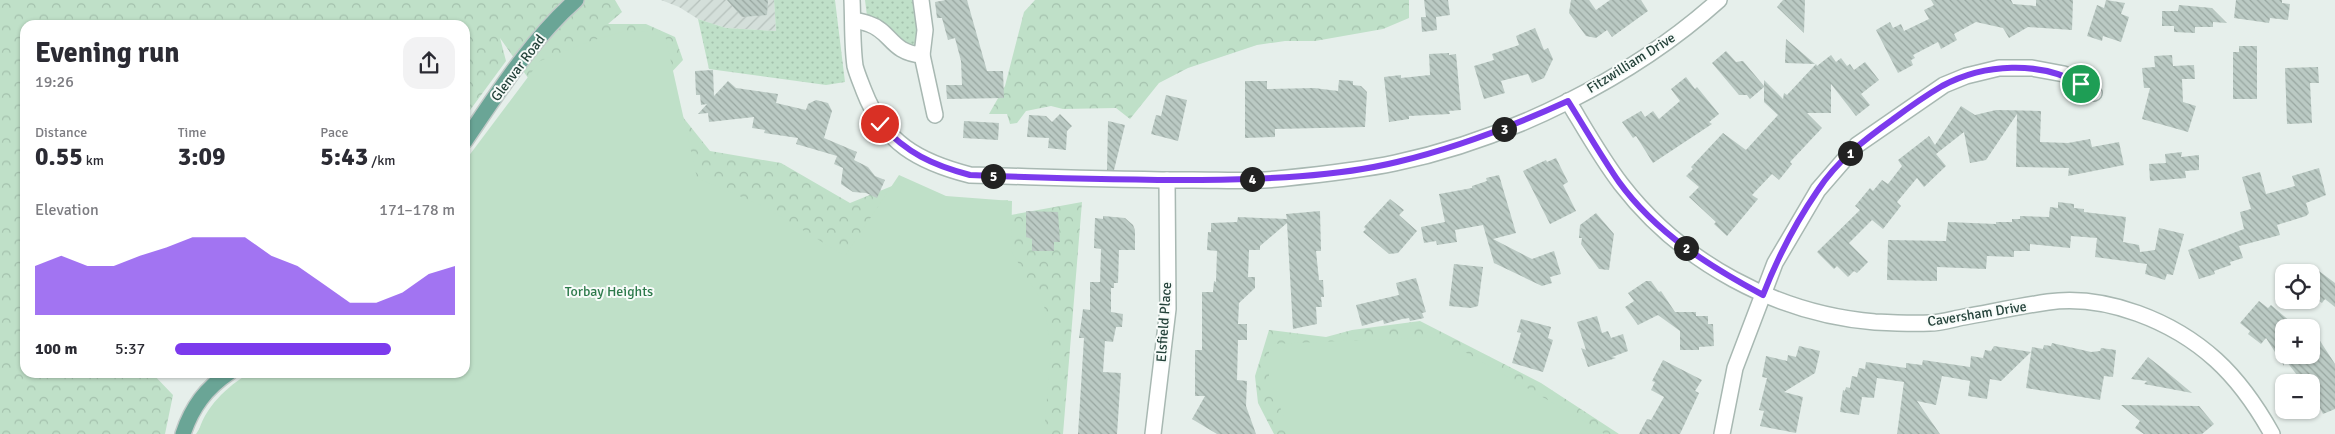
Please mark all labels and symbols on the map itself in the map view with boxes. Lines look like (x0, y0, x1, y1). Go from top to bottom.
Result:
street label: Fitzwilliam Drive (1584, 29, 1678, 97)
street label: Glenvar Road (487, 31, 549, 105)
pin (2060, 63, 2102, 105)
pin (859, 103, 901, 145)
pin: 3 (1492, 116, 1516, 142)
pin: 1 (1838, 140, 1862, 166)
pin: 5 (980, 164, 1006, 188)
pin: 4 (1240, 166, 1264, 192)
pin: 2 (1674, 236, 1698, 260)
street label: Elsfield Place (1153, 281, 1175, 363)
park label: Torbay Heights (565, 283, 653, 300)
street label: Caversham Drive (1926, 298, 2028, 330)

